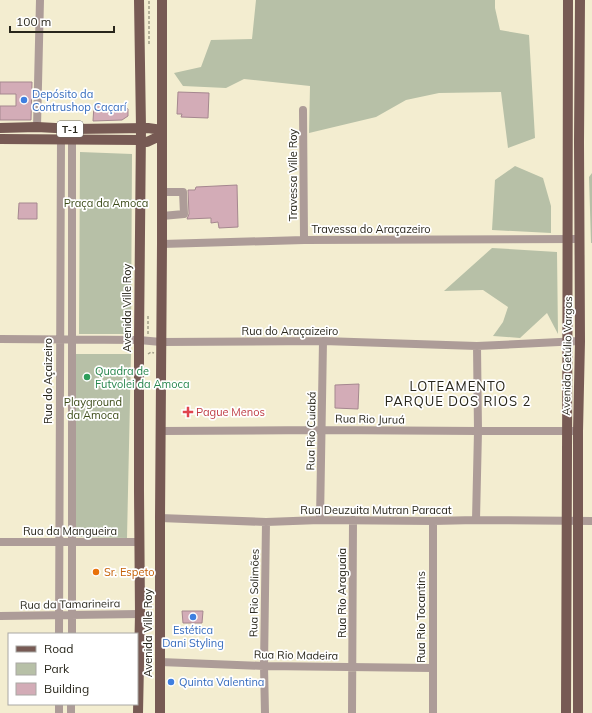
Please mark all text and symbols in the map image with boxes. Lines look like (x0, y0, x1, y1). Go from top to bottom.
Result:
scale bar (10, 8, 114, 34)
text: 100 m (16, 14, 51, 29)
place label: Depósito da Contrushop Caçarí (32, 87, 128, 114)
marker: Depósito da Contrushop Caçarí (19, 95, 29, 105)
road number: T-1 (57, 121, 83, 137)
street label: Travessa Ville Roy (286, 129, 300, 221)
park label: Praça da Amoca (64, 196, 148, 210)
street label: Travessa do Araçazeiro (311, 222, 431, 236)
street label: Avenida Ville Roy (120, 264, 134, 352)
street label: Avenida Getúlio Vargas (559, 296, 575, 416)
street label: Rua do Araçaizeiro (242, 324, 338, 338)
street label: Rua do Açaizeiro (41, 338, 55, 424)
place label: Quadra de Futvolei da Amoca (95, 364, 190, 391)
marker: Quadra de Futvolei da Amoca (82, 372, 92, 382)
district label: LOTEAMENTO PARQUE DOS RIOS 2 (385, 378, 531, 409)
street label: Rua Rio Cuiabá (303, 391, 319, 471)
park label: Playground da Amoca (64, 395, 122, 422)
place label: Pague Menos (196, 405, 265, 419)
marker: Pague Menos (183, 407, 193, 417)
street label: Rua Rio Juruá (335, 411, 405, 427)
street label: Rua Deuzuita Mutran Paracat (300, 503, 452, 517)
street label: Rua da Mangueira (23, 524, 117, 538)
street label: Rua Rio Araguaia (335, 548, 349, 638)
street label: Rua Rio Solimões (246, 549, 262, 637)
place label: Sr. Espeto (104, 565, 155, 579)
marker: Sr. Espeto (91, 567, 101, 577)
street label: Rua Rio Tocantins (414, 571, 428, 663)
street label: Avenida Ville Roy (141, 589, 155, 677)
street label: Rua da Tamarineira (20, 596, 120, 612)
marker: Estética Dani Styling (188, 612, 198, 622)
place label: Estética Dani Styling (162, 623, 224, 650)
legend (8, 633, 138, 705)
text: Road (44, 641, 73, 656)
street label: Rua Rio Madeira (254, 647, 338, 663)
text: Park (44, 661, 70, 676)
place label: Quinta Valentina (179, 675, 264, 689)
marker: Quinta Valentina (166, 677, 176, 687)
text: Building (44, 681, 89, 696)

